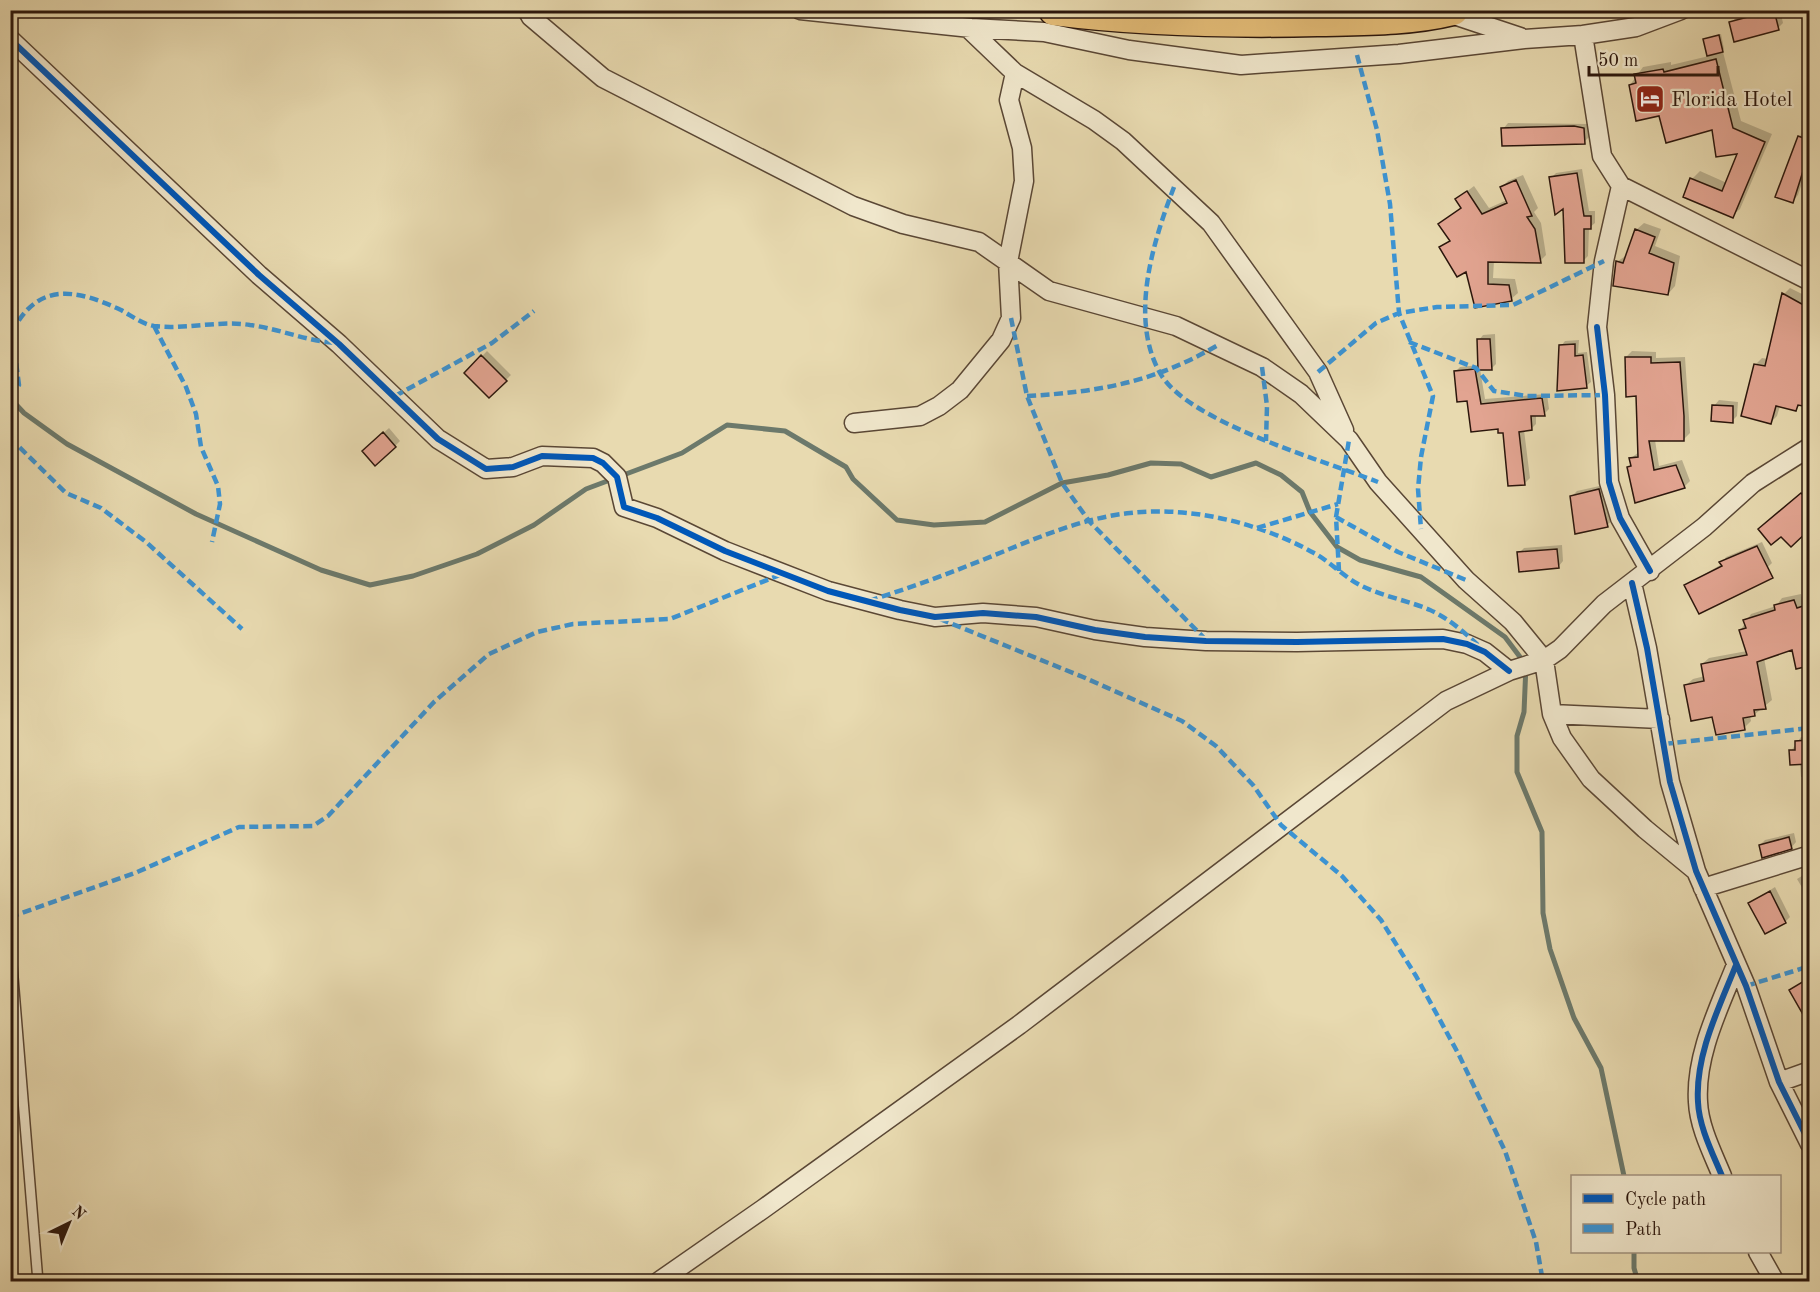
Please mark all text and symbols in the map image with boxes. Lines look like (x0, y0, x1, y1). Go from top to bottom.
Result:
scale bar (1589, 39, 1718, 77)
text: 50 m (1598, 52, 1638, 70)
hotel icon: Florida Hotel (1634, 83, 1666, 115)
place label: Florida Hotel (1671, 90, 1793, 111)
legend (1571, 1175, 1781, 1253)
text: Cycle path (1625, 1191, 1706, 1209)
north arrow (39, 1193, 99, 1253)
text: N (68, 1203, 88, 1224)
text: Path (1625, 1221, 1662, 1239)

